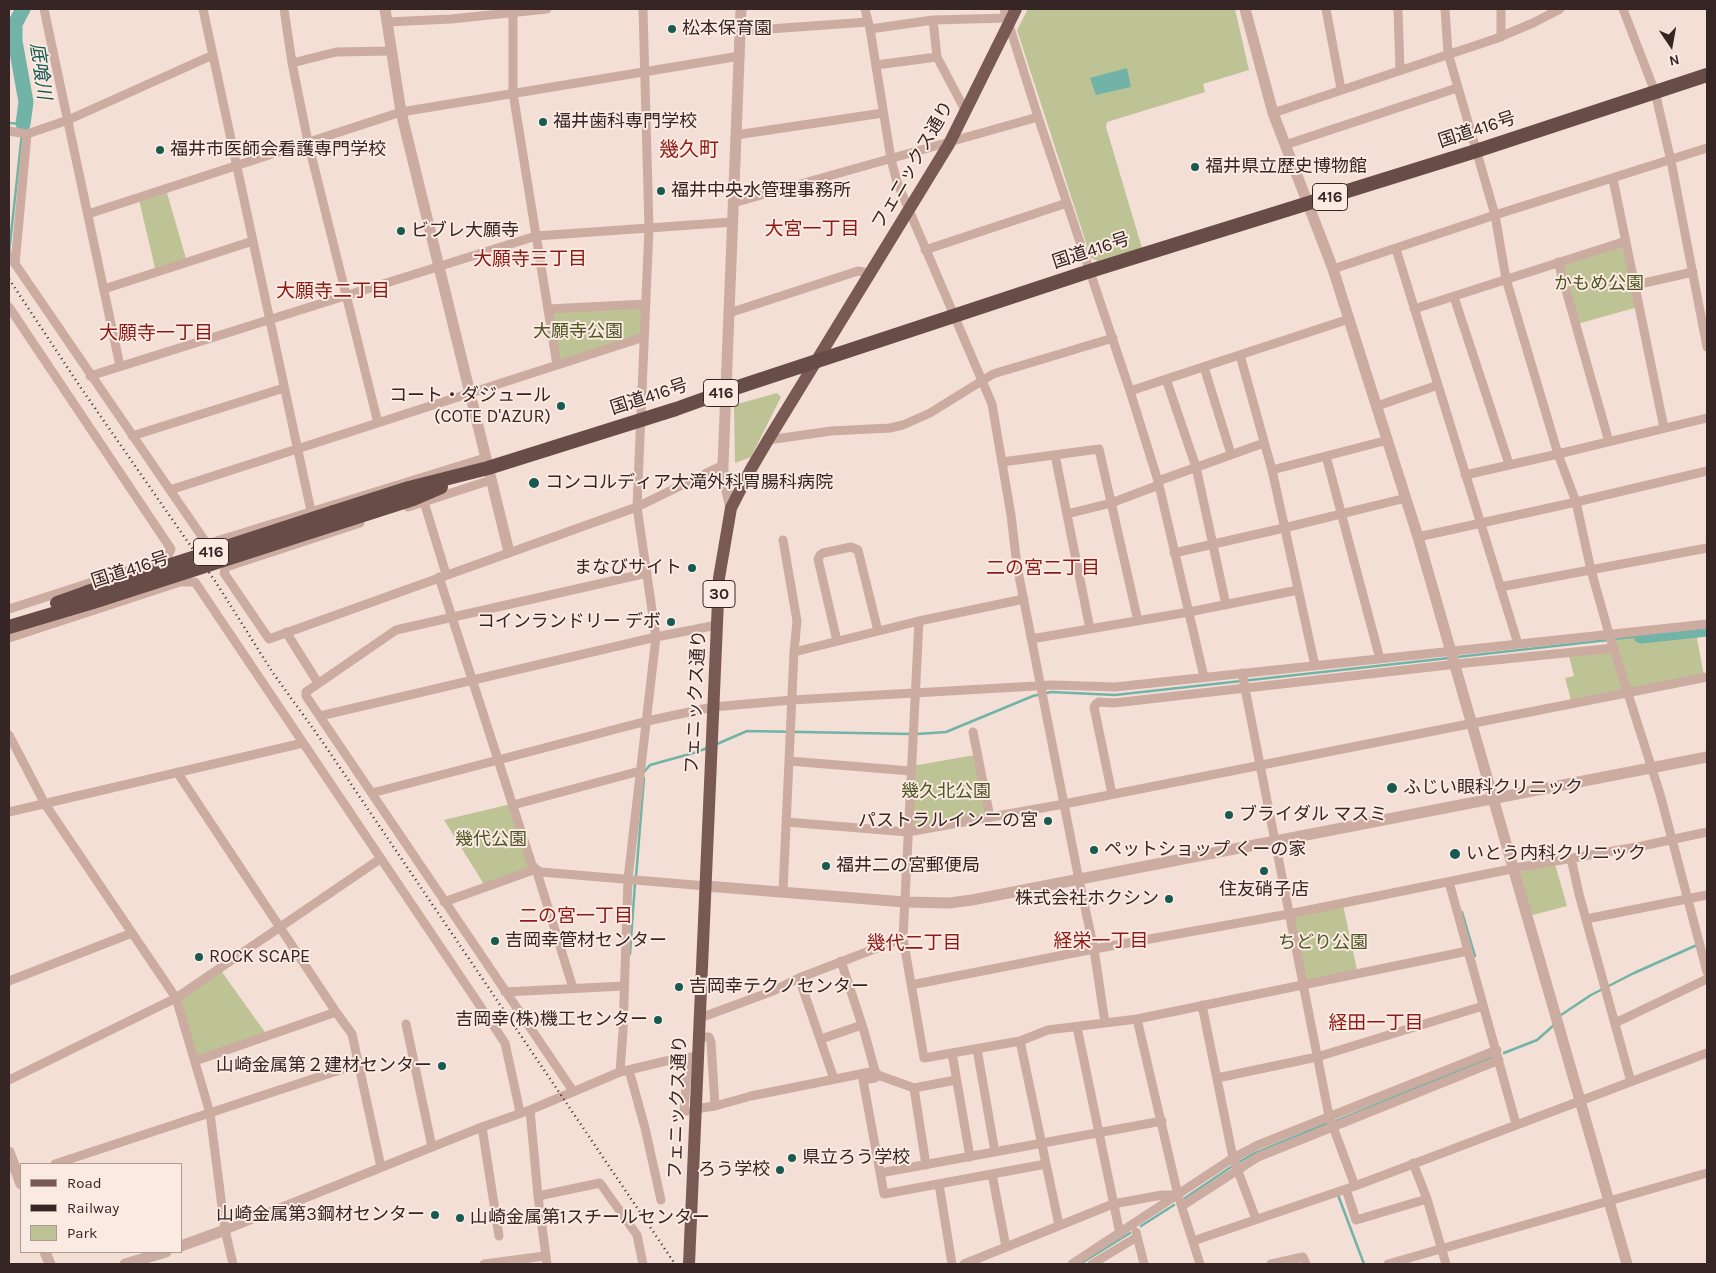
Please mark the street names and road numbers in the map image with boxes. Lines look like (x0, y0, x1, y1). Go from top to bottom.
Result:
street label: フェニックス通り (868, 97, 958, 233)
street label: 国道416号 (1435, 107, 1519, 153)
road number: 416 (1312, 183, 1348, 210)
street label: 国道416号 (1049, 228, 1133, 274)
street label: 国道416号 (607, 374, 691, 420)
road number: 416 (704, 379, 738, 406)
road number: 416 (194, 538, 228, 566)
street label: 国道416号 (88, 547, 172, 593)
road number: 30 (703, 580, 735, 608)
street label: フェニックス通り (681, 630, 711, 774)
street label: フェニックス通り (665, 1035, 691, 1179)

